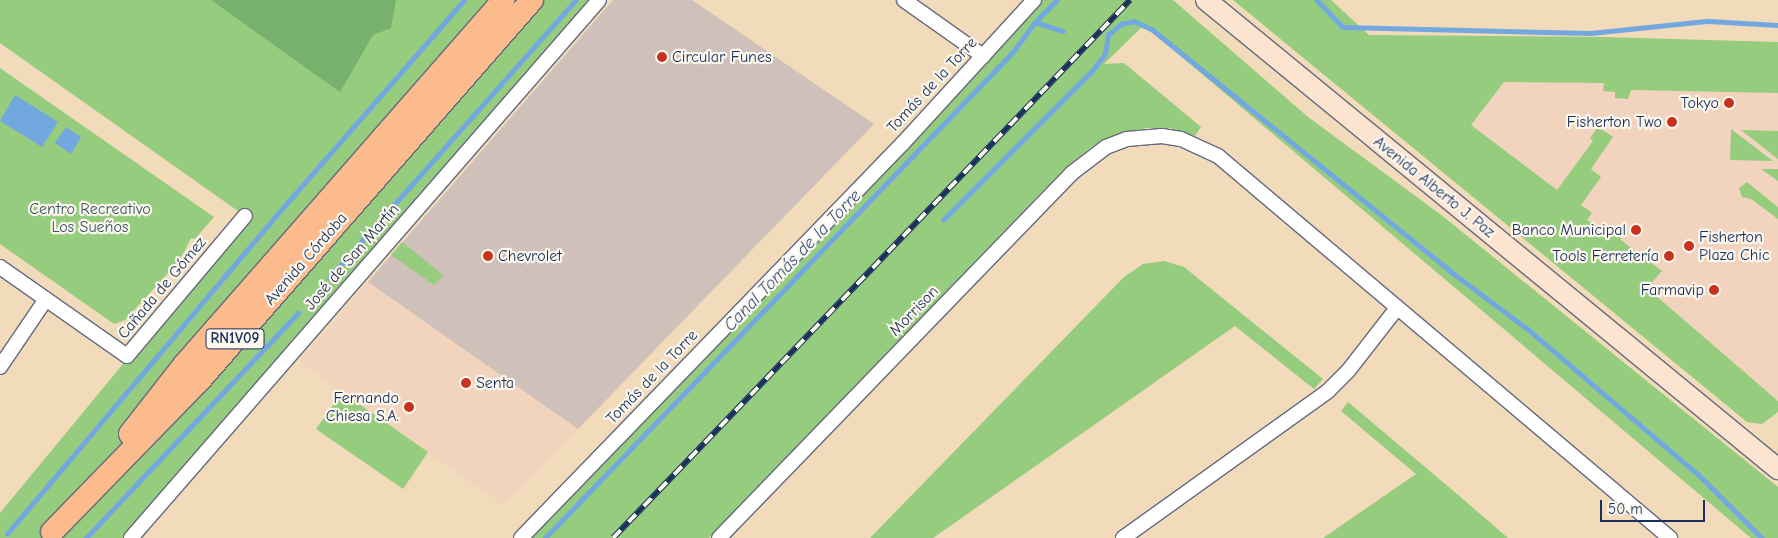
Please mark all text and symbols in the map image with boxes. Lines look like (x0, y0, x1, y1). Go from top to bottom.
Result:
street label: Tomás de la Torre (883, 33, 981, 137)
place label: Circular Funes (672, 47, 772, 67)
marker: Circular Funes (656, 51, 668, 63)
place label: Tokyo (1681, 93, 1719, 113)
marker: Tokyo (1723, 97, 1735, 109)
place label: Fisherton Two (1567, 112, 1662, 132)
marker: Fisherton Two (1666, 116, 1678, 128)
street label: Avenida Alberto J. Paz (1369, 132, 1499, 242)
water label: Canal Tomás de la Torre (720, 186, 866, 336)
park label: Centro Recreativo Los Sueños (29, 199, 151, 237)
street label: José de San Martín (301, 200, 403, 314)
street label: Avenida Córdoba (261, 209, 351, 309)
place label: Banco Municipal (1512, 220, 1626, 240)
marker: Banco Municipal (1630, 224, 1642, 236)
place label: Fisherton Plaza Chic (1699, 227, 1770, 265)
street label: Cañada de Gómez (114, 233, 210, 343)
marker: Fisherton Plaza Chic (1683, 240, 1695, 252)
place label: Chevrolet (498, 246, 562, 266)
place label: Tools Ferretería (1553, 246, 1659, 266)
marker: Chevrolet (482, 250, 494, 262)
marker: Tools Ferretería (1663, 250, 1675, 262)
place label: Farmavip (1641, 280, 1704, 300)
street label: Morrison (886, 282, 942, 340)
marker: Farmavip (1708, 284, 1720, 296)
road number: RN1V09 (205, 326, 265, 352)
street label: Tomás de la Torre (602, 326, 702, 428)
place label: Senta (476, 373, 514, 393)
marker: Senta (460, 377, 472, 389)
place label: Fernando Chiesa S.A. (326, 388, 399, 426)
marker: Fernando Chiesa S.A. (403, 401, 415, 413)
scale bar (1603, 490, 1708, 522)
text: 50 m (1608, 500, 1643, 518)

